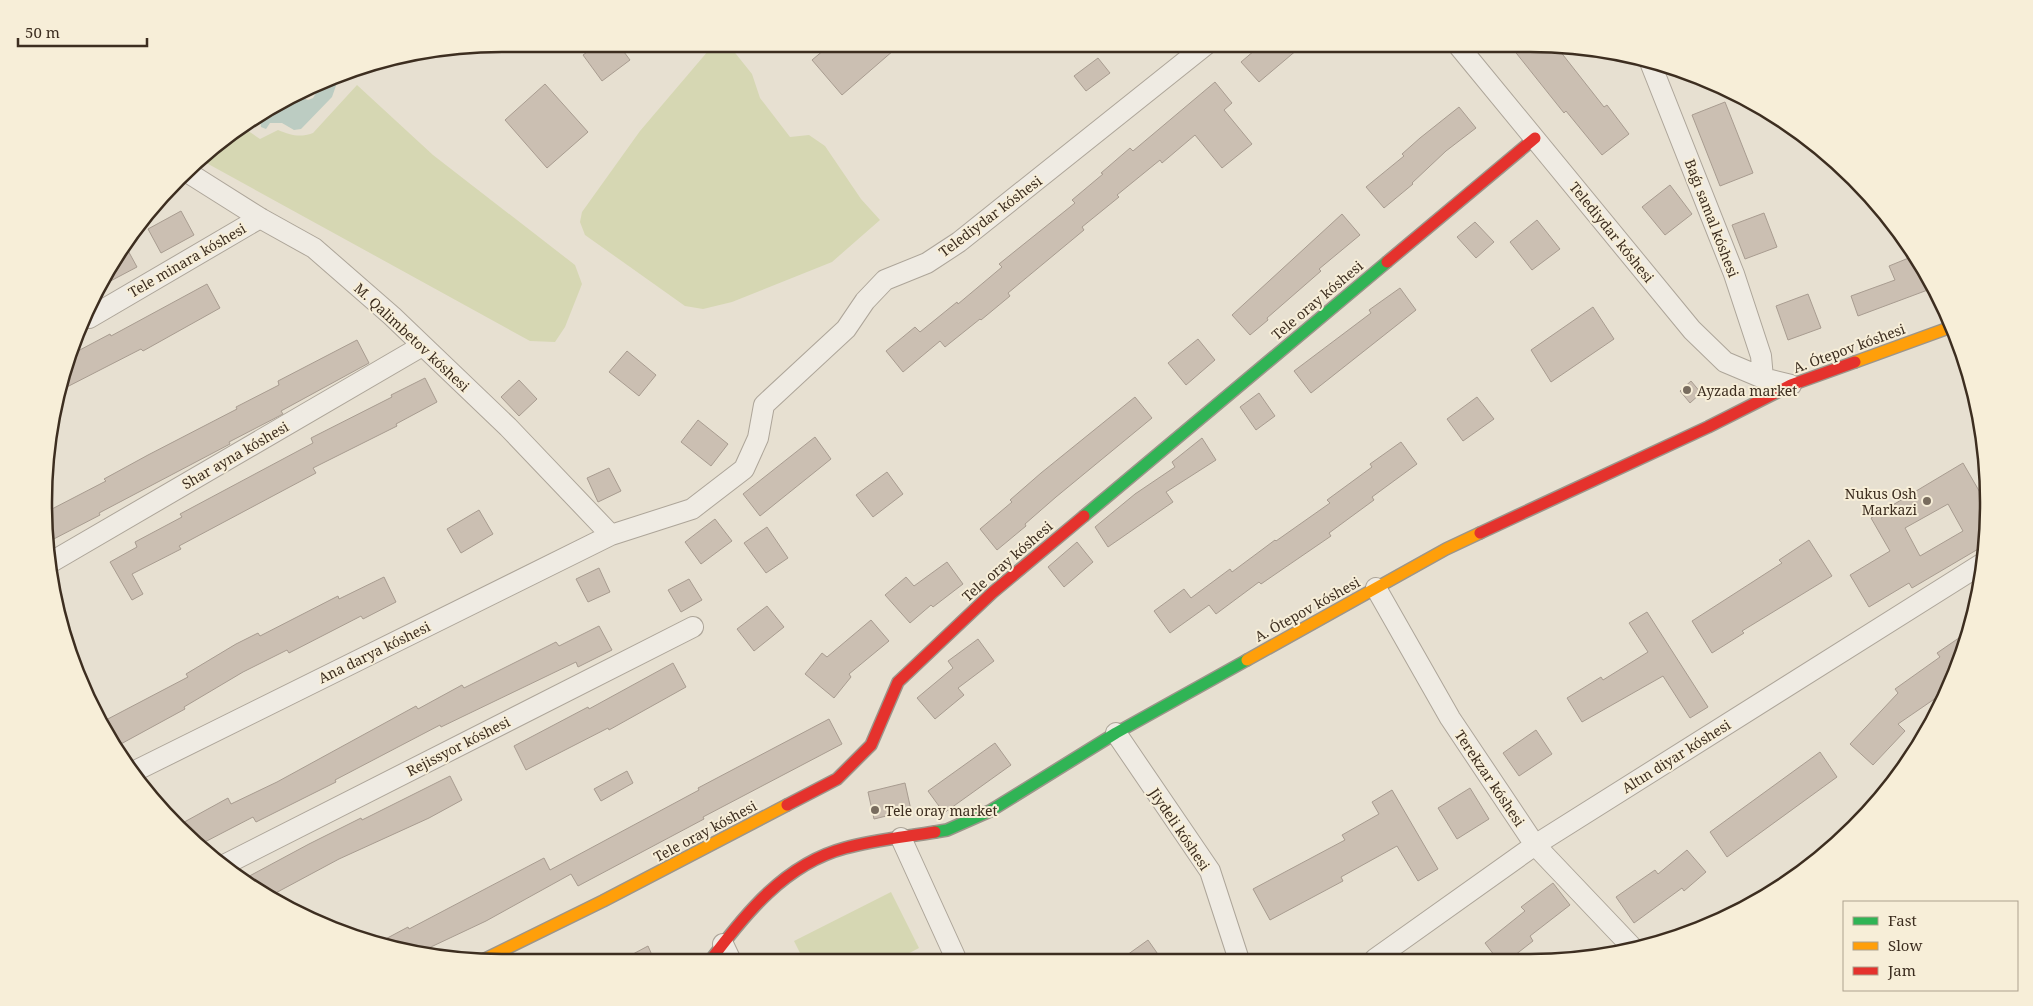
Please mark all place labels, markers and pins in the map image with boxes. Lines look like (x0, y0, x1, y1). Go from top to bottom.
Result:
place label: Ayzada market (1697, 381, 1797, 400)
marker: Ayzada market (1681, 384, 1693, 396)
place label: Nukus Osh Markazi (1845, 484, 1918, 519)
marker: Nukus Osh Markazi (1921, 495, 1933, 507)
place label: Tele oray market (885, 801, 997, 820)
marker: Tele oray market (869, 804, 881, 816)

